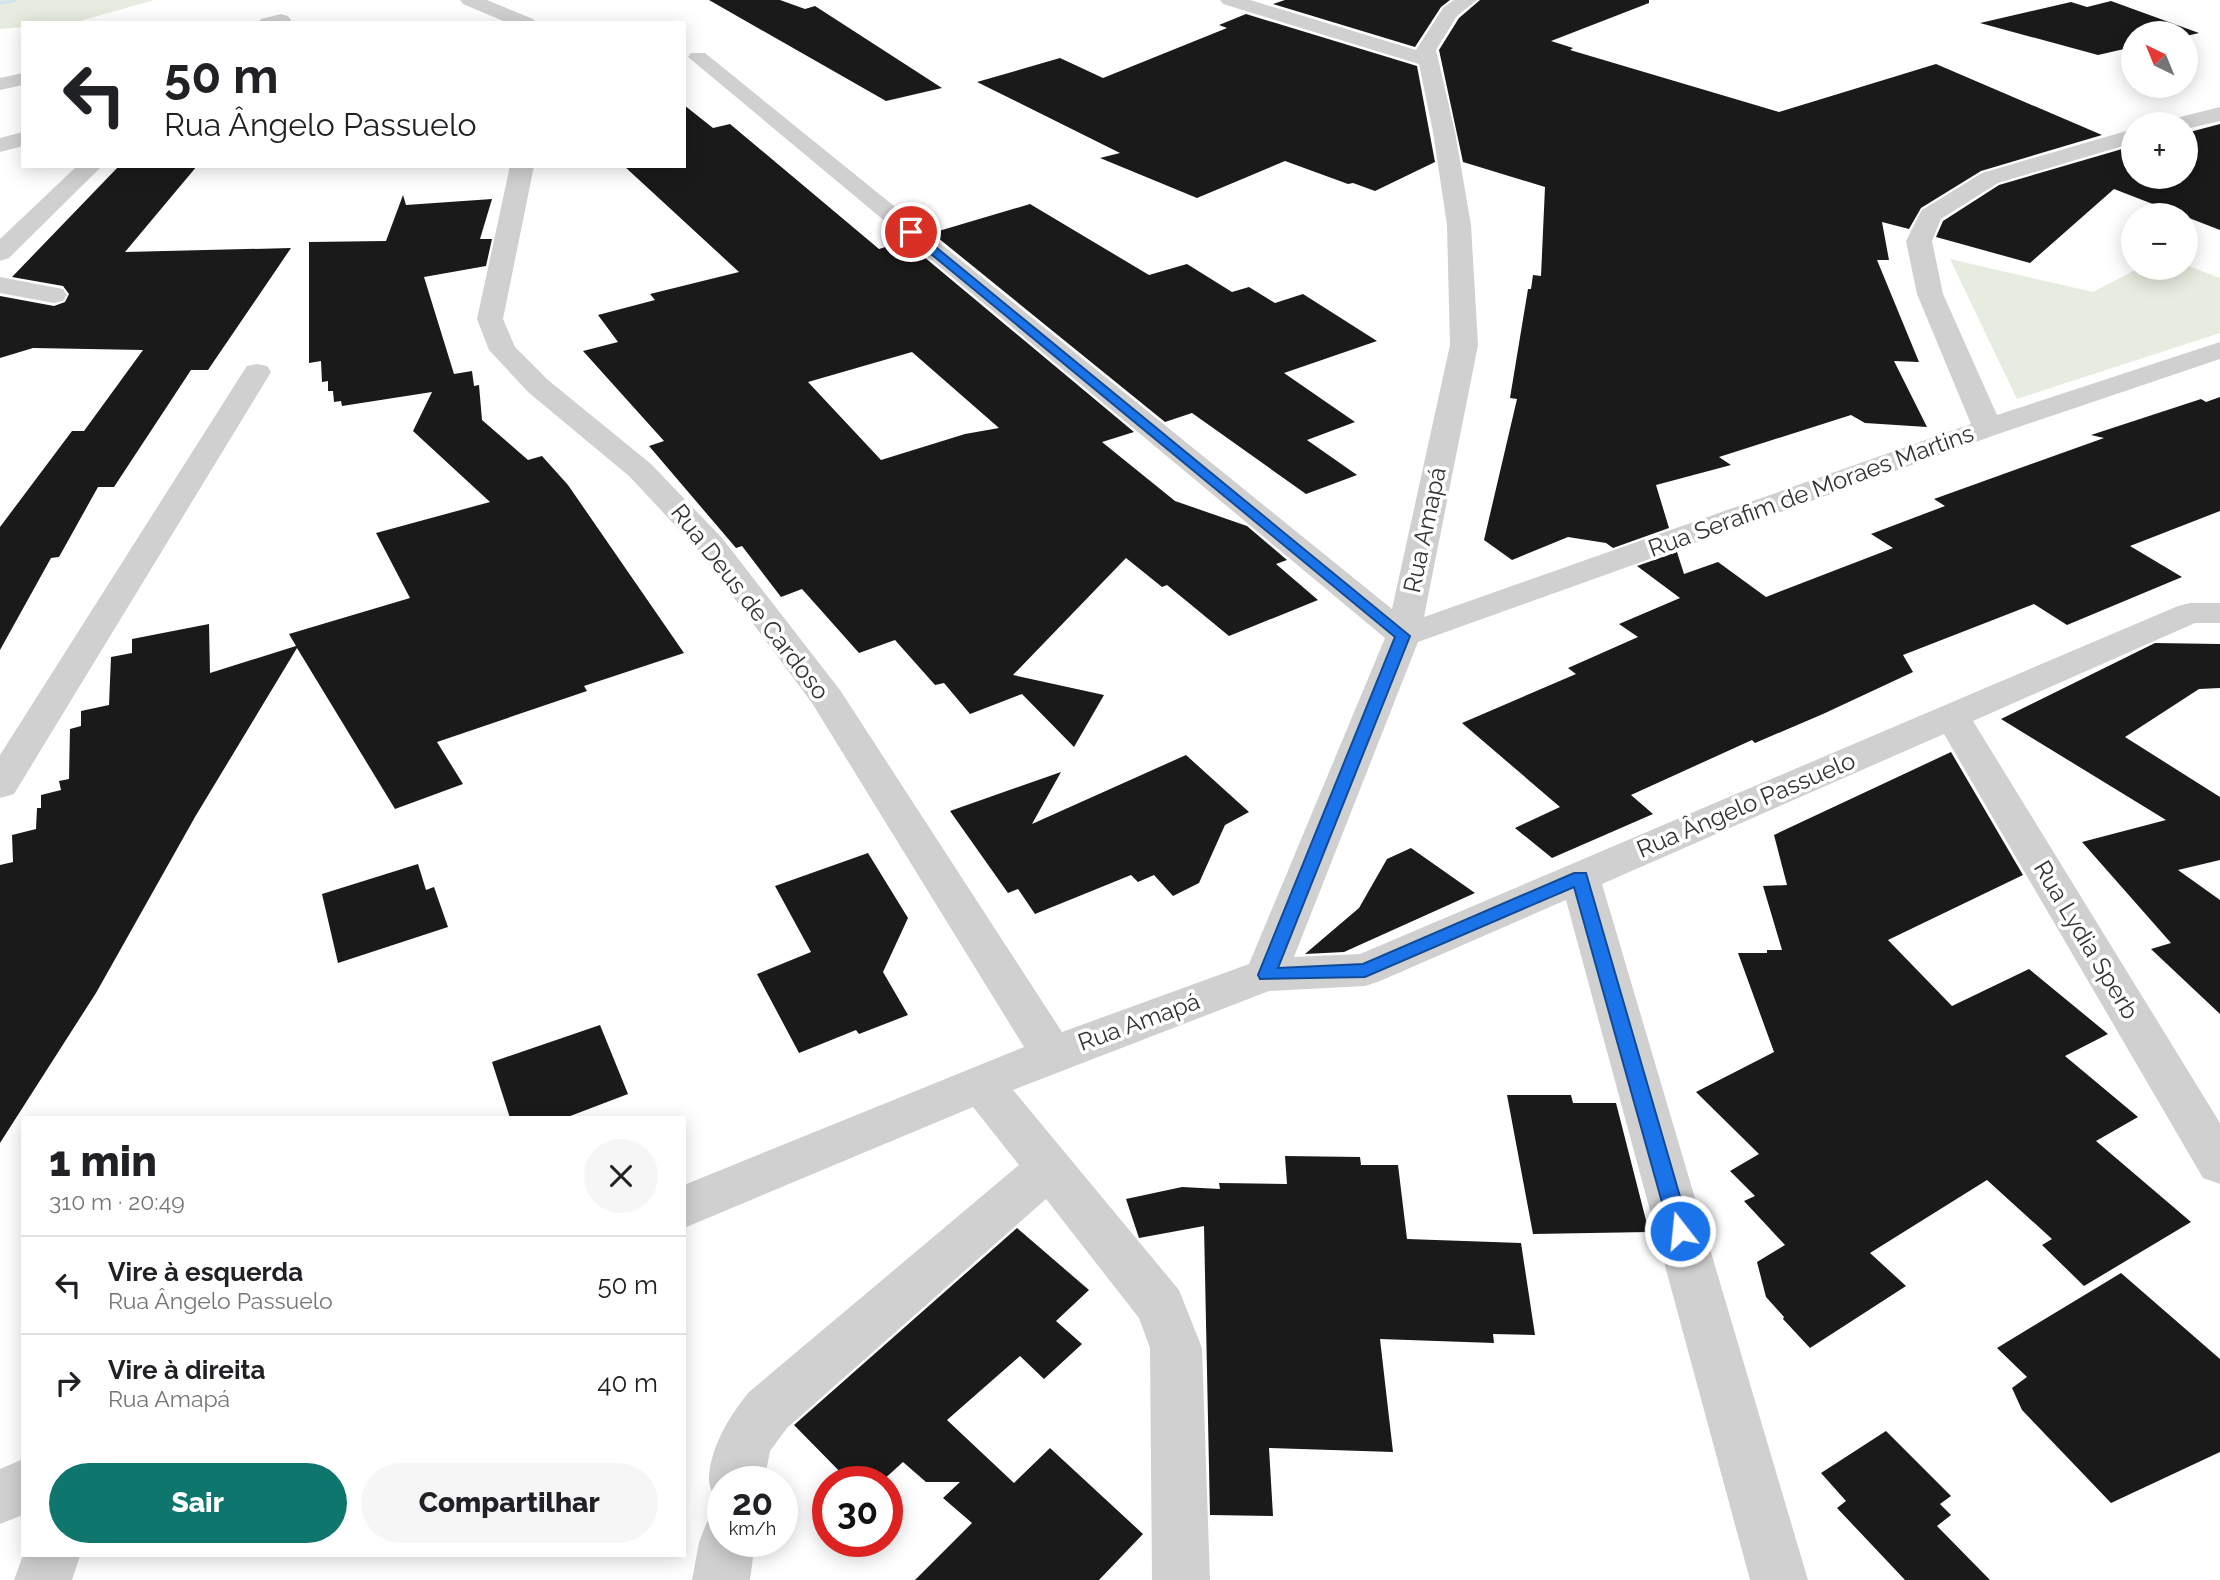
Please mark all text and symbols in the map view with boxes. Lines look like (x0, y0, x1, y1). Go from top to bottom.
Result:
north arrow (2121, 21, 2198, 98)
map controls (2121, 21, 2198, 280)
text: 50 m (164, 47, 279, 104)
icon: left (49, 49, 140, 140)
text: Rua Ângelo Passuelo (164, 106, 477, 143)
button: + (2121, 112, 2198, 189)
pin (881, 202, 941, 262)
button: − (2121, 203, 2198, 280)
icon: arrive (892, 213, 930, 251)
street label: Rua Serafim de Moraes Martins (1644, 418, 1977, 563)
street label: Rua Amapá (1397, 465, 1452, 595)
street label: Rua Deus de Cardoso (665, 498, 836, 705)
street label: Rua Ângelo Passuelo (1632, 745, 1859, 864)
street label: Rua Lydia Sperb (2028, 855, 2145, 1024)
street label: Rua Amapá (1074, 986, 1204, 1057)
text: 1 min (49, 1137, 157, 1186)
button: close (584, 1139, 658, 1213)
text: 310 m · 20:49 (49, 1188, 185, 1215)
position arrow (1643, 1194, 1717, 1268)
text: Vire à esquerda (108, 1257, 303, 1287)
icon: left (49, 1266, 87, 1304)
text: 50 m (597, 1270, 658, 1300)
text: Rua Ângelo Passuelo (108, 1287, 333, 1314)
text: Vire à direita (108, 1355, 265, 1385)
icon: right (49, 1364, 87, 1402)
text: 40 m (597, 1368, 658, 1398)
text: Rua Amapá (108, 1385, 230, 1412)
button: Sair (49, 1463, 347, 1543)
button: Compartilhar (361, 1463, 658, 1543)
speed limit sign: 30 (812, 1466, 903, 1557)
text: 20 (732, 1482, 773, 1523)
text: km/h (729, 1518, 776, 1539)

